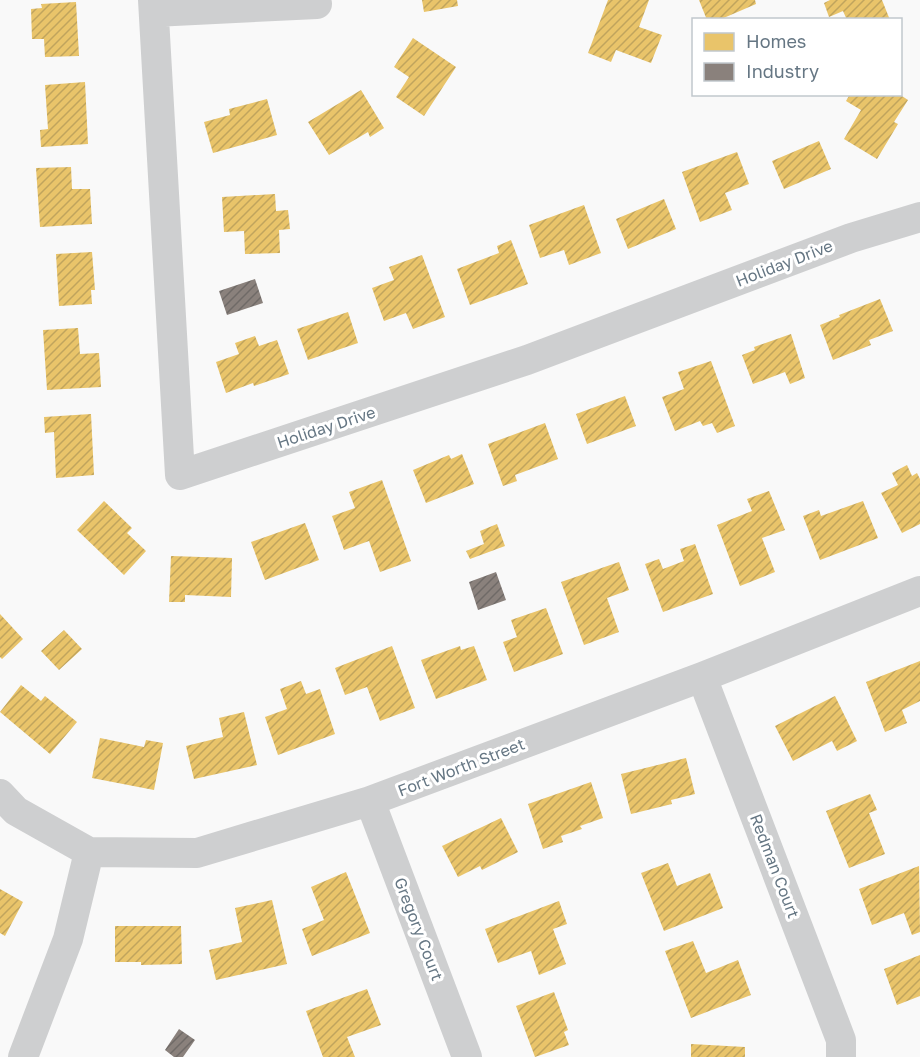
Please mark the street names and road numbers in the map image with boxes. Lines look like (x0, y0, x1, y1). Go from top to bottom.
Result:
street label: Holiday Drive (733, 235, 835, 291)
street label: Holiday Drive (274, 402, 378, 452)
street label: Fort Worth Street (395, 734, 527, 800)
street label: Redman Court (746, 811, 804, 921)
street label: Gregory Court (390, 875, 448, 983)

